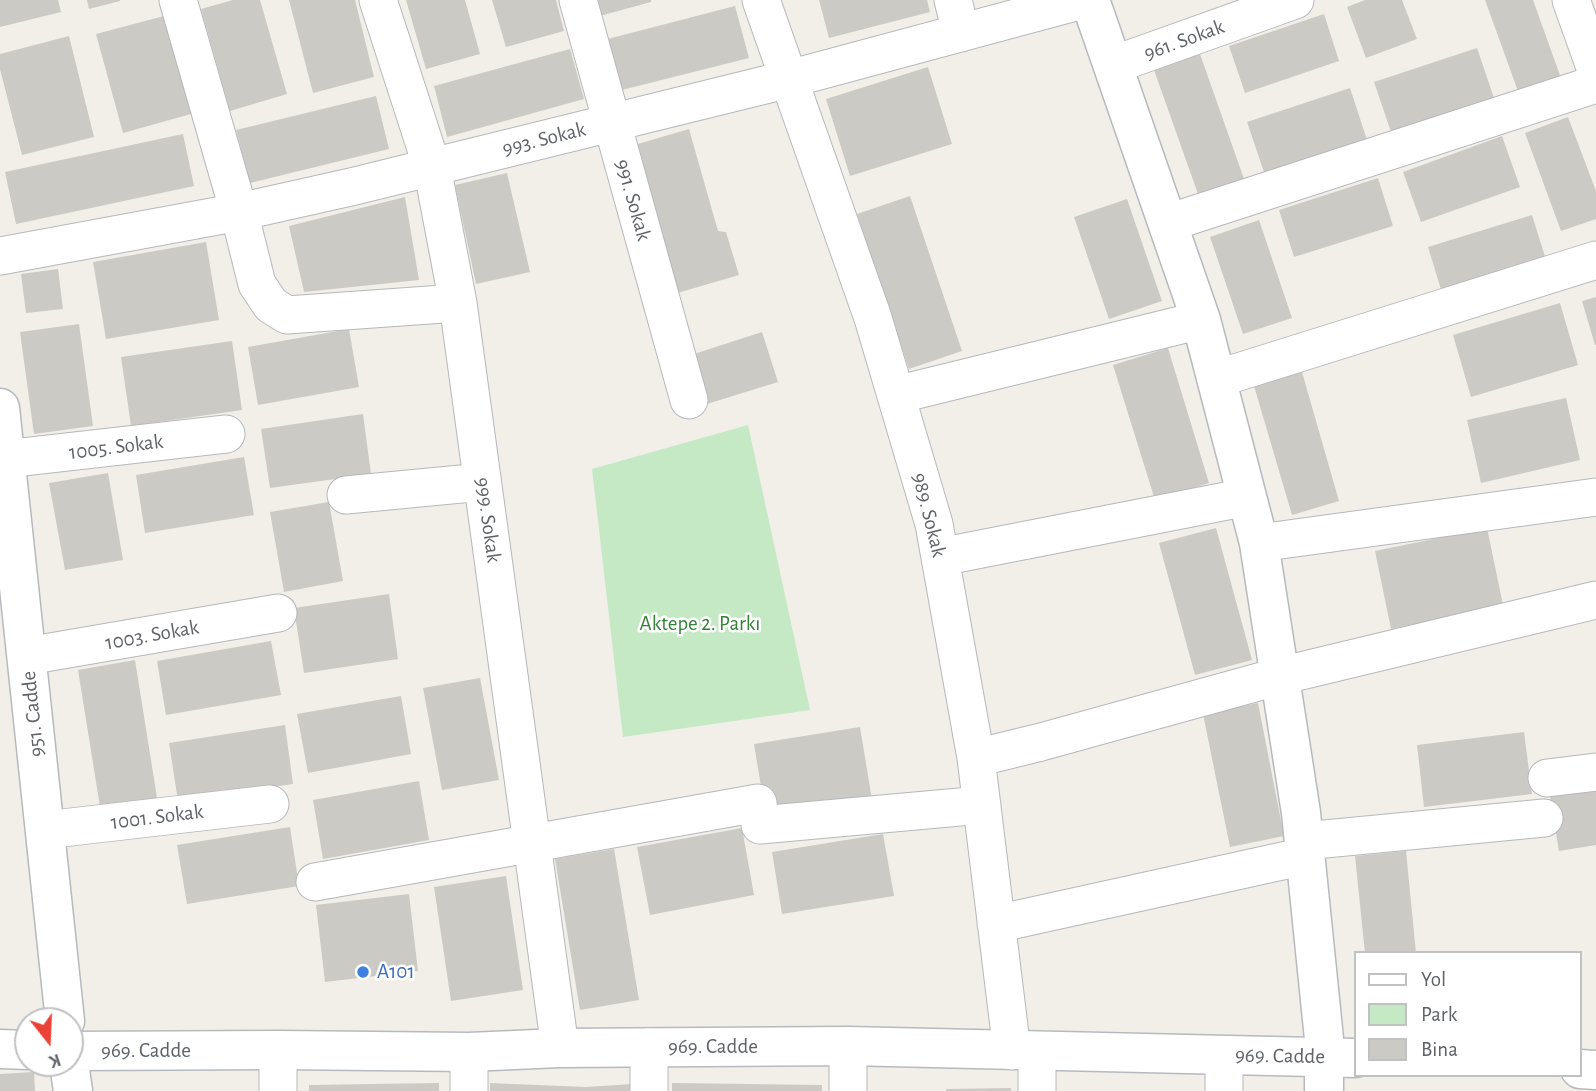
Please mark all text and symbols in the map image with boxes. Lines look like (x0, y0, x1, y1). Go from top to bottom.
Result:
street label: 961. Sokak (1140, 14, 1228, 66)
street label: 993. Sokak (500, 117, 588, 161)
street label: 991. Sokak (609, 156, 657, 244)
street label: 1005. Sokak (67, 429, 165, 465)
street label: 989. Sokak (906, 470, 952, 560)
street label: 999. Sokak (470, 476, 506, 564)
park label: Aktepe 2. Parkı (640, 611, 760, 637)
street label: 1003. Sokak (103, 614, 201, 656)
street label: 951. Cadde (16, 670, 50, 758)
street label: 1001. Sokak (109, 799, 205, 835)
legend (1354, 951, 1582, 1077)
place label: A101 (377, 959, 415, 985)
marker: A101 (355, 964, 371, 980)
text: Yol (1421, 969, 1446, 990)
text: Park (1421, 1004, 1457, 1025)
north arrow (14, 1007, 84, 1077)
street label: 969. Cadde (668, 1034, 758, 1060)
street label: 969. Cadde (101, 1038, 191, 1064)
text: Bina (1421, 1039, 1458, 1060)
street label: 969. Cadde (1235, 1043, 1325, 1069)
text: K (47, 1050, 63, 1071)

